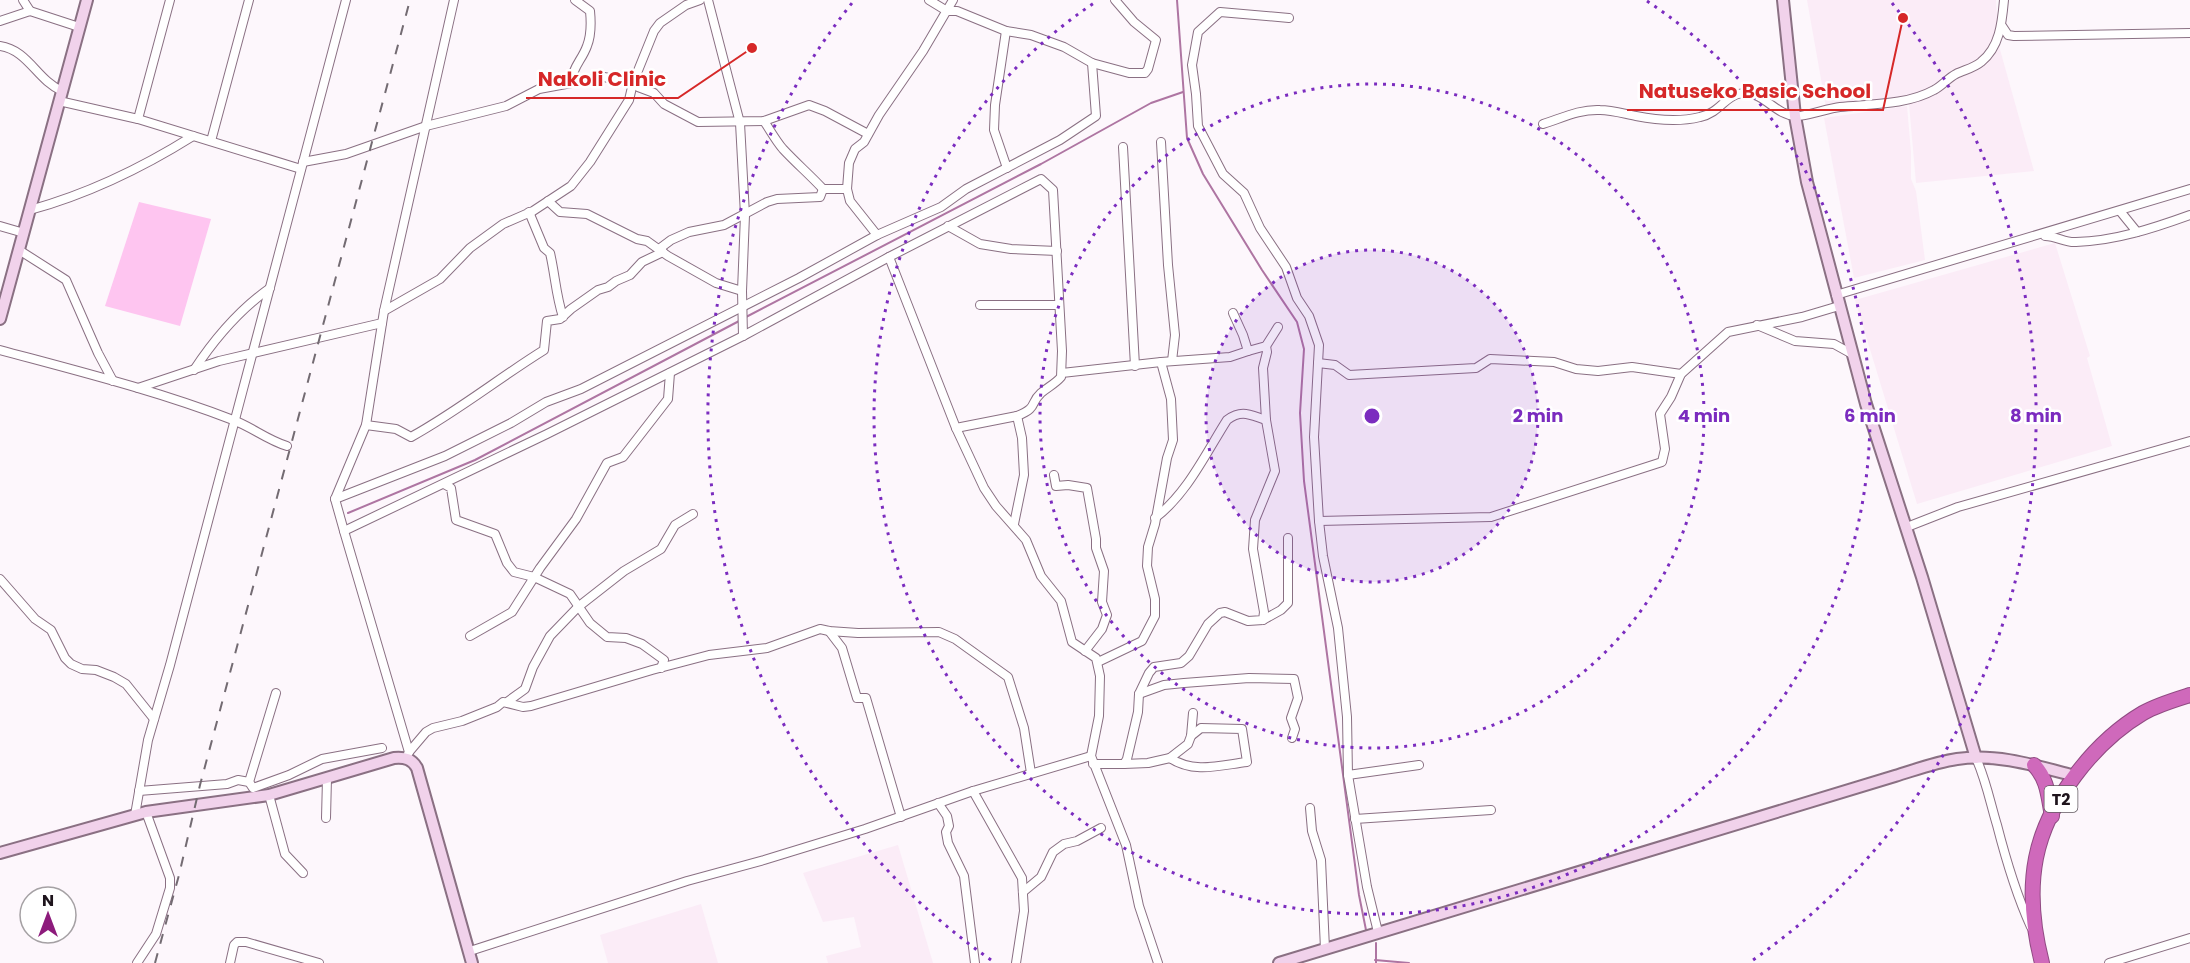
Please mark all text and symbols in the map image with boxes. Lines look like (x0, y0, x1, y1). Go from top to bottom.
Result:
callout: Nakoli Clinic (526, 60, 678, 98)
text: Nakoli Clinic (538, 65, 666, 93)
callout: Natuseko Basic School (1627, 72, 1883, 110)
text: Natuseko Basic School (1639, 77, 1871, 105)
text: 2 min (1513, 403, 1563, 428)
text: 4 min (1678, 403, 1730, 428)
text: 6 min (1844, 403, 1896, 428)
text: 8 min (2010, 403, 2062, 428)
centre of rings (1362, 406, 1382, 426)
road number: T2 (2044, 786, 2078, 812)
north arrow (18, 885, 78, 945)
text: N (42, 889, 54, 912)

